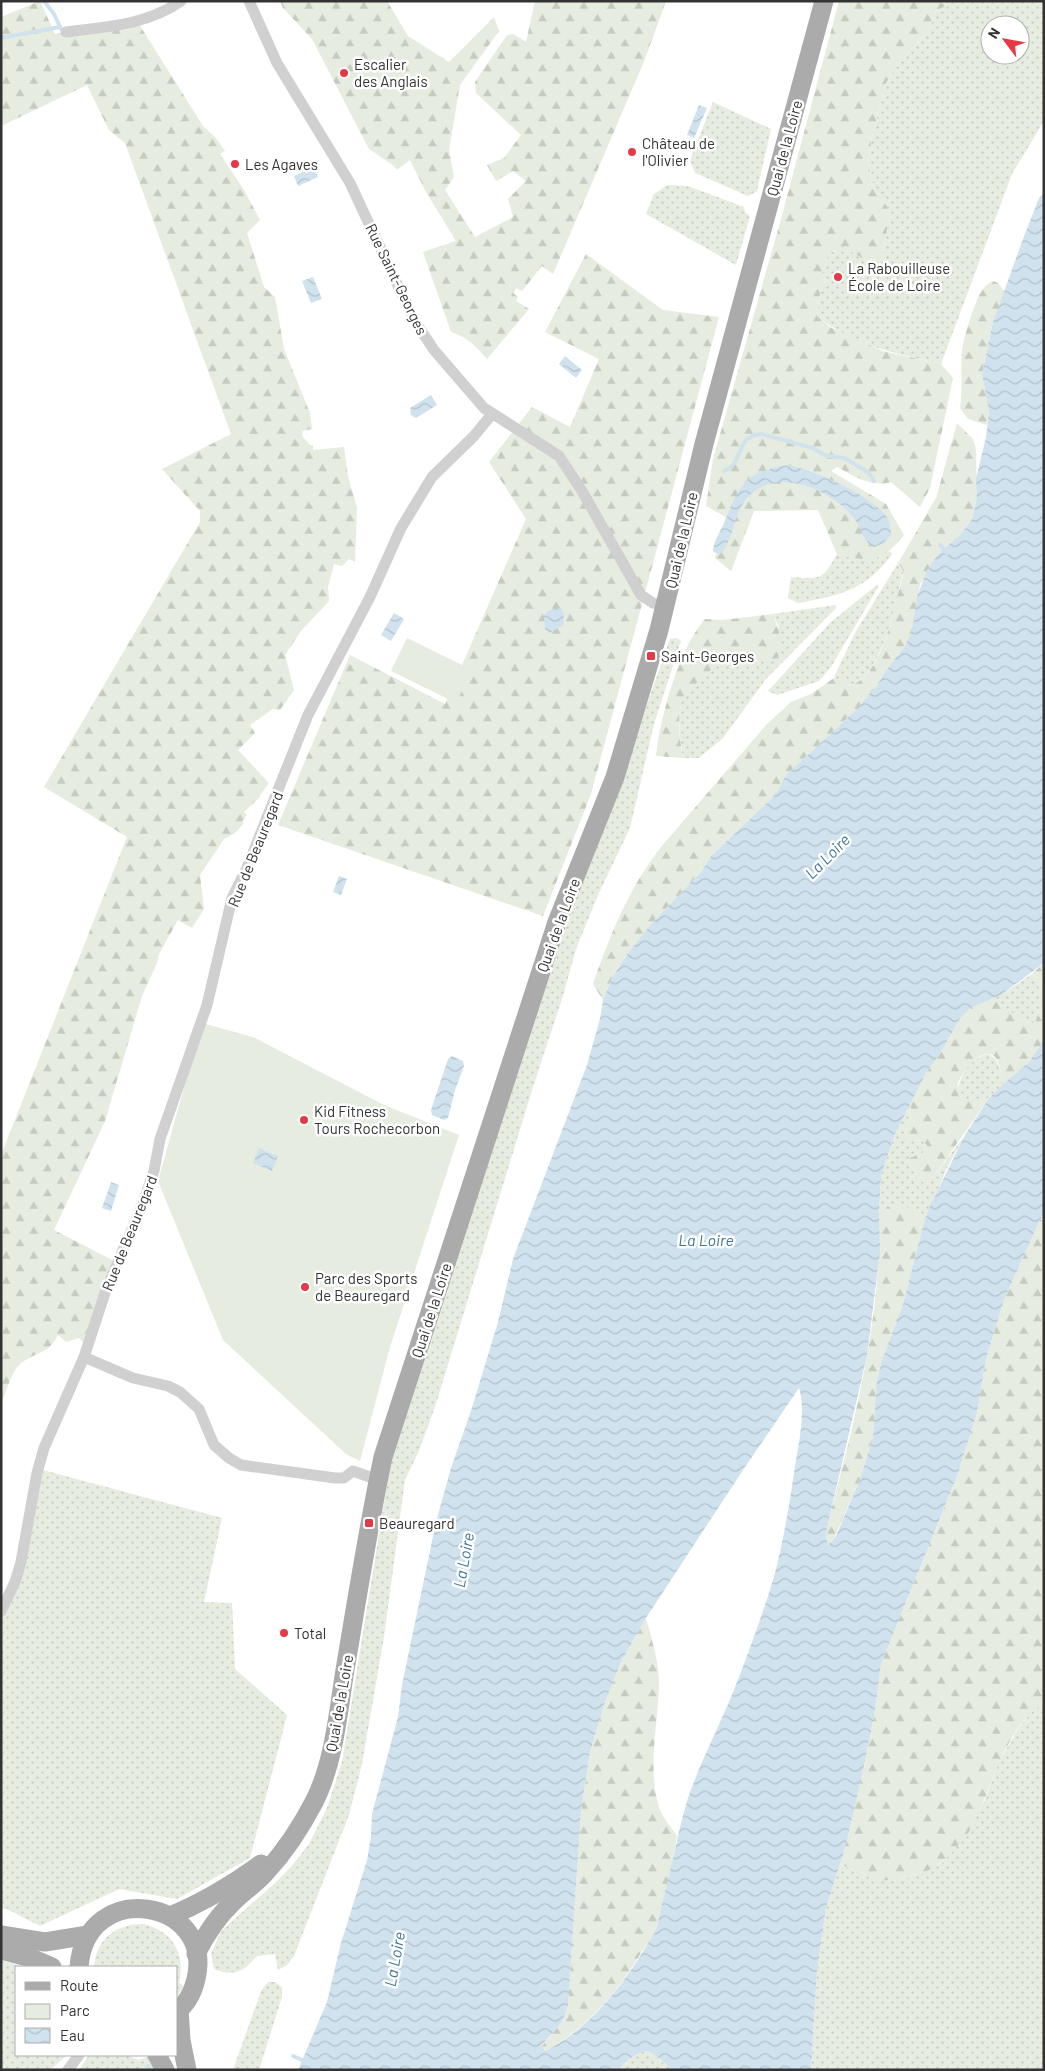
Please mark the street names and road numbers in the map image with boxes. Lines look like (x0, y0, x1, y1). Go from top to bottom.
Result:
street label: Quai de la Loire (763, 98, 805, 198)
street label: Rue Saint-Georges (362, 220, 432, 338)
street label: Quai de la Loire (661, 490, 701, 590)
street label: Rue de Beauregard (224, 789, 286, 909)
street label: Quai de la Loire (533, 876, 583, 974)
street label: Rue de Beauregard (98, 1173, 160, 1293)
street label: Quai de la Loire (407, 1260, 455, 1360)
street label: Quai de la Loire (322, 1653, 356, 1753)

